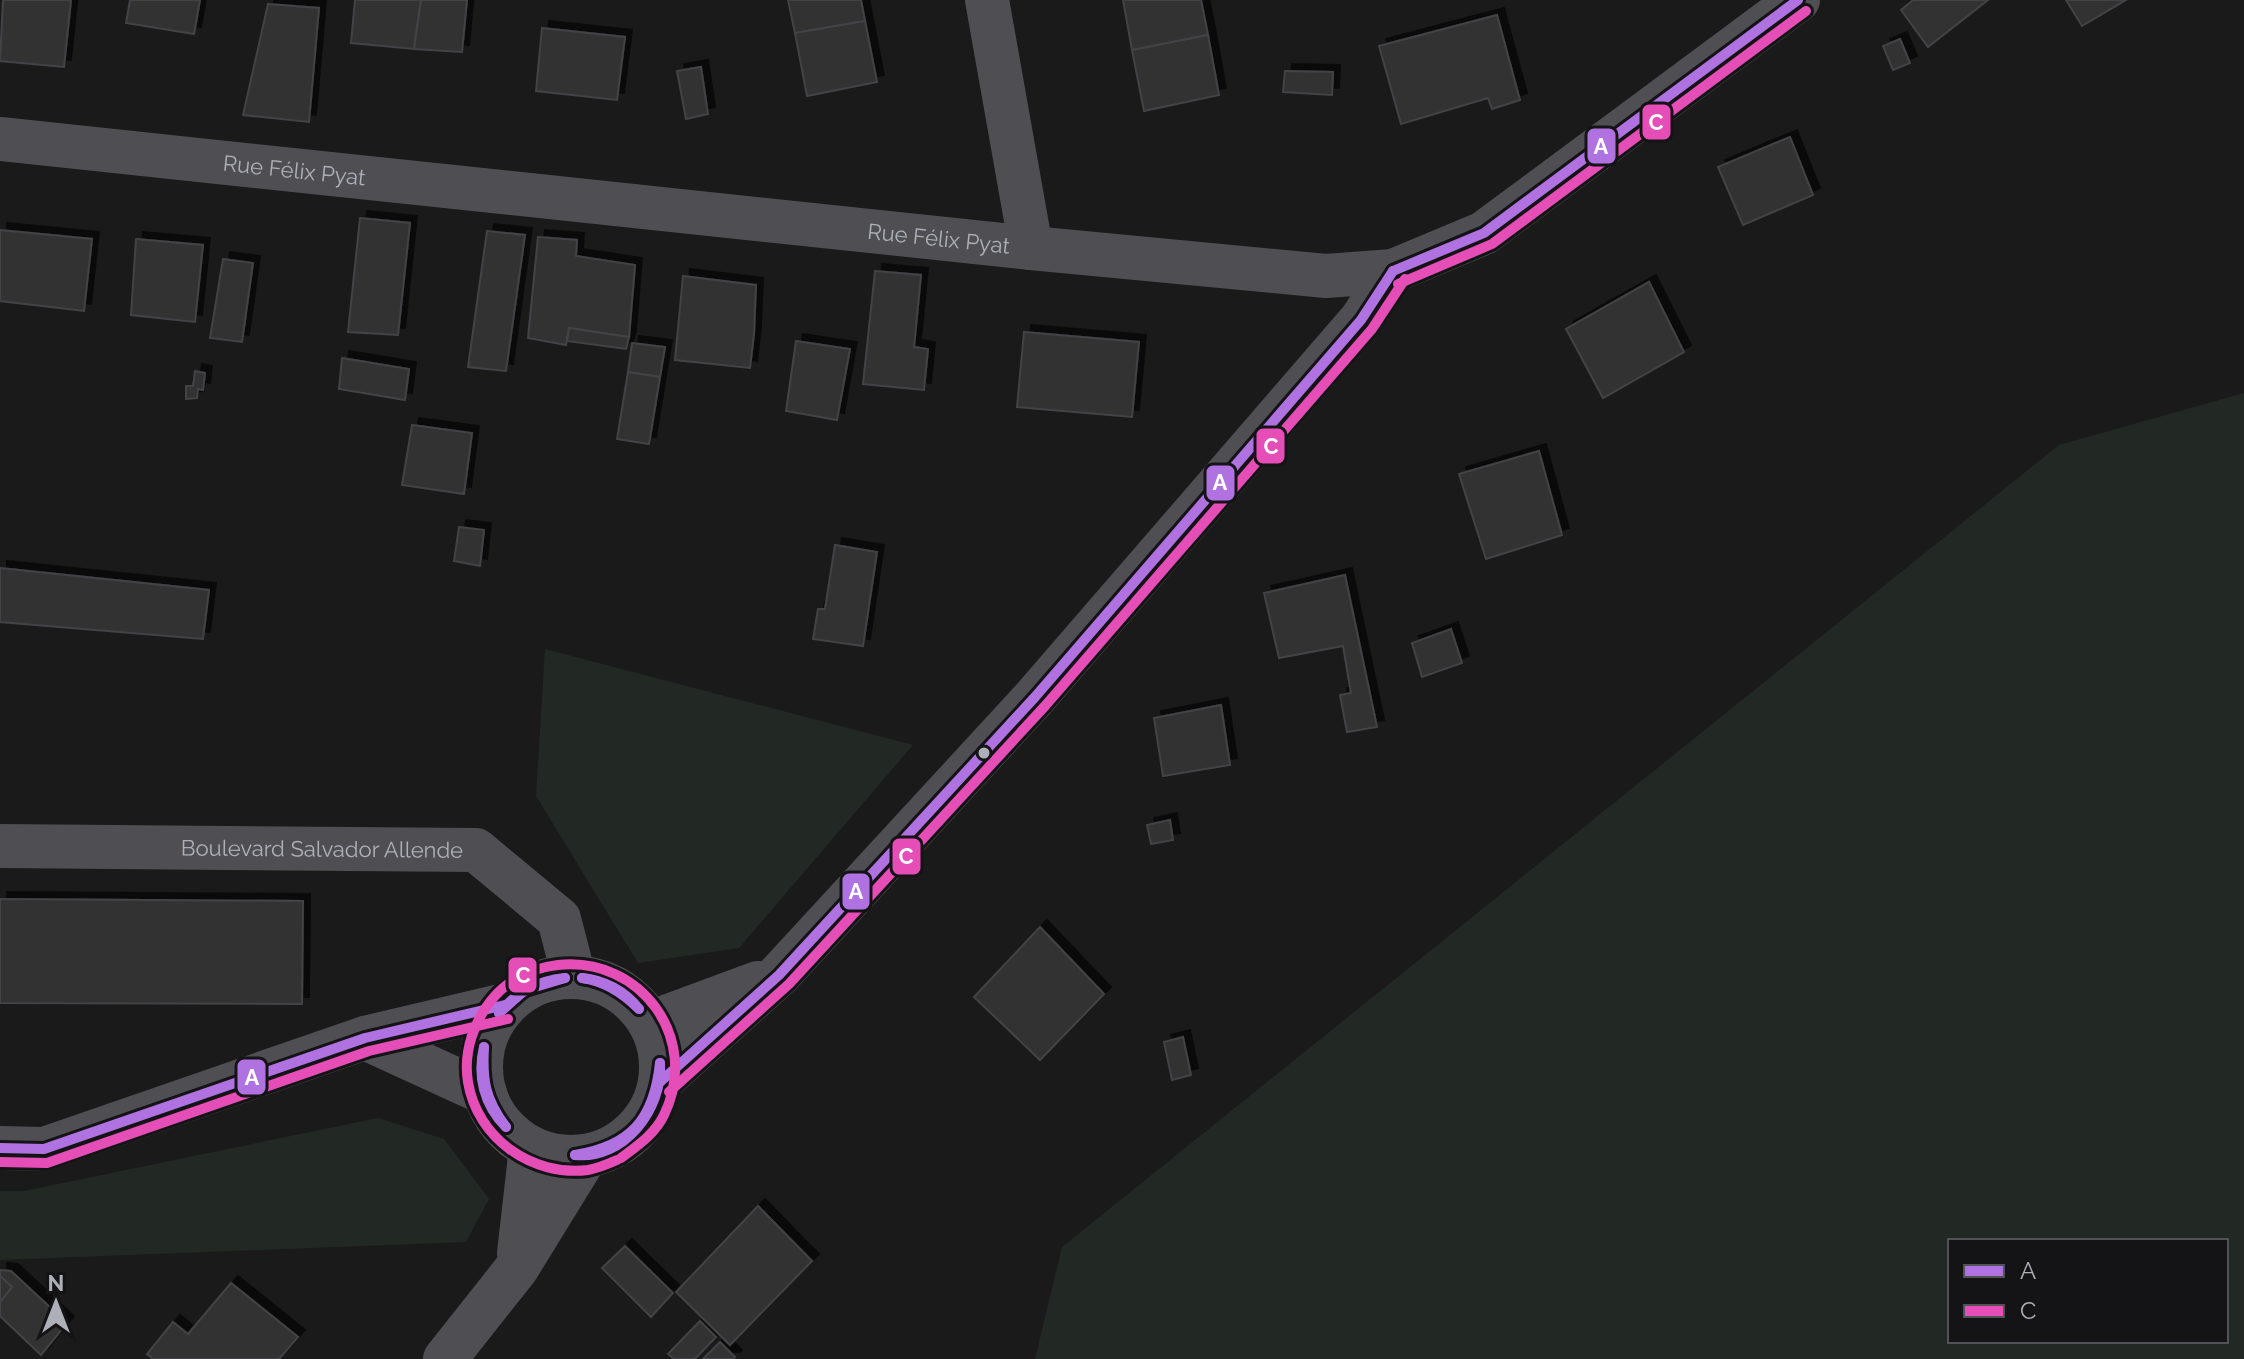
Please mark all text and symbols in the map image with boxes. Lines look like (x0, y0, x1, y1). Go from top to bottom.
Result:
line badge: C (1641, 103, 1672, 141)
text: C (1648, 109, 1664, 135)
line badge: A (1586, 127, 1617, 165)
text: A (1594, 133, 1609, 159)
street label: Rue Félix Pyat (222, 150, 367, 191)
street label: Rue Félix Pyat (866, 218, 1012, 259)
line badge: C (1255, 427, 1286, 465)
text: C (1263, 433, 1279, 459)
line badge: A (1205, 464, 1236, 502)
text: A (1213, 469, 1228, 495)
unlabelled marker (976, 745, 992, 761)
street label: Boulevard Salvador Allende (181, 835, 463, 863)
line badge: C (891, 837, 922, 876)
text: C (898, 843, 914, 869)
line badge: A (841, 872, 871, 911)
text: A (849, 878, 864, 904)
line badge: C (507, 956, 538, 994)
text: C (515, 962, 531, 988)
line badge: A (236, 1058, 267, 1096)
text: A (245, 1064, 260, 1090)
legend (1948, 1239, 2228, 1343)
text: A (2020, 1256, 2036, 1285)
north arrow (16, 1263, 96, 1343)
text: N (48, 1270, 64, 1296)
text: C (2020, 1296, 2036, 1325)

